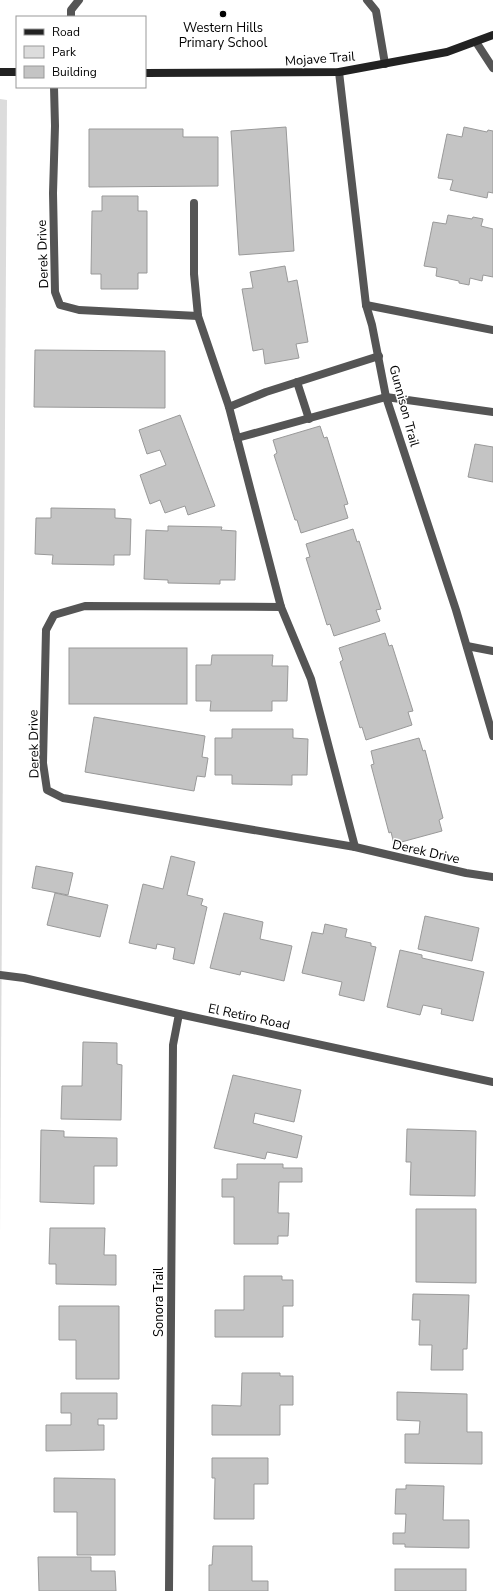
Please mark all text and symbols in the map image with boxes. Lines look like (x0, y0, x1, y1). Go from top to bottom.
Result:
marker: Western Hills Primary School (218, 9, 228, 19)
legend (16, 16, 146, 88)
place label: Western Hills Primary School (179, 19, 267, 52)
text: Road (52, 24, 80, 40)
text: Park (52, 44, 77, 60)
street label: Mojave Trail (284, 48, 356, 70)
text: Building (52, 64, 97, 80)
street label: Derek Drive (33, 219, 53, 289)
street label: Gunnison Trail (384, 363, 424, 449)
street label: Derek Drive (24, 709, 44, 779)
street label: Derek Drive (390, 835, 462, 869)
street label: El Retiro Road (206, 1000, 292, 1034)
street label: Sonora Trail (150, 1267, 168, 1337)

